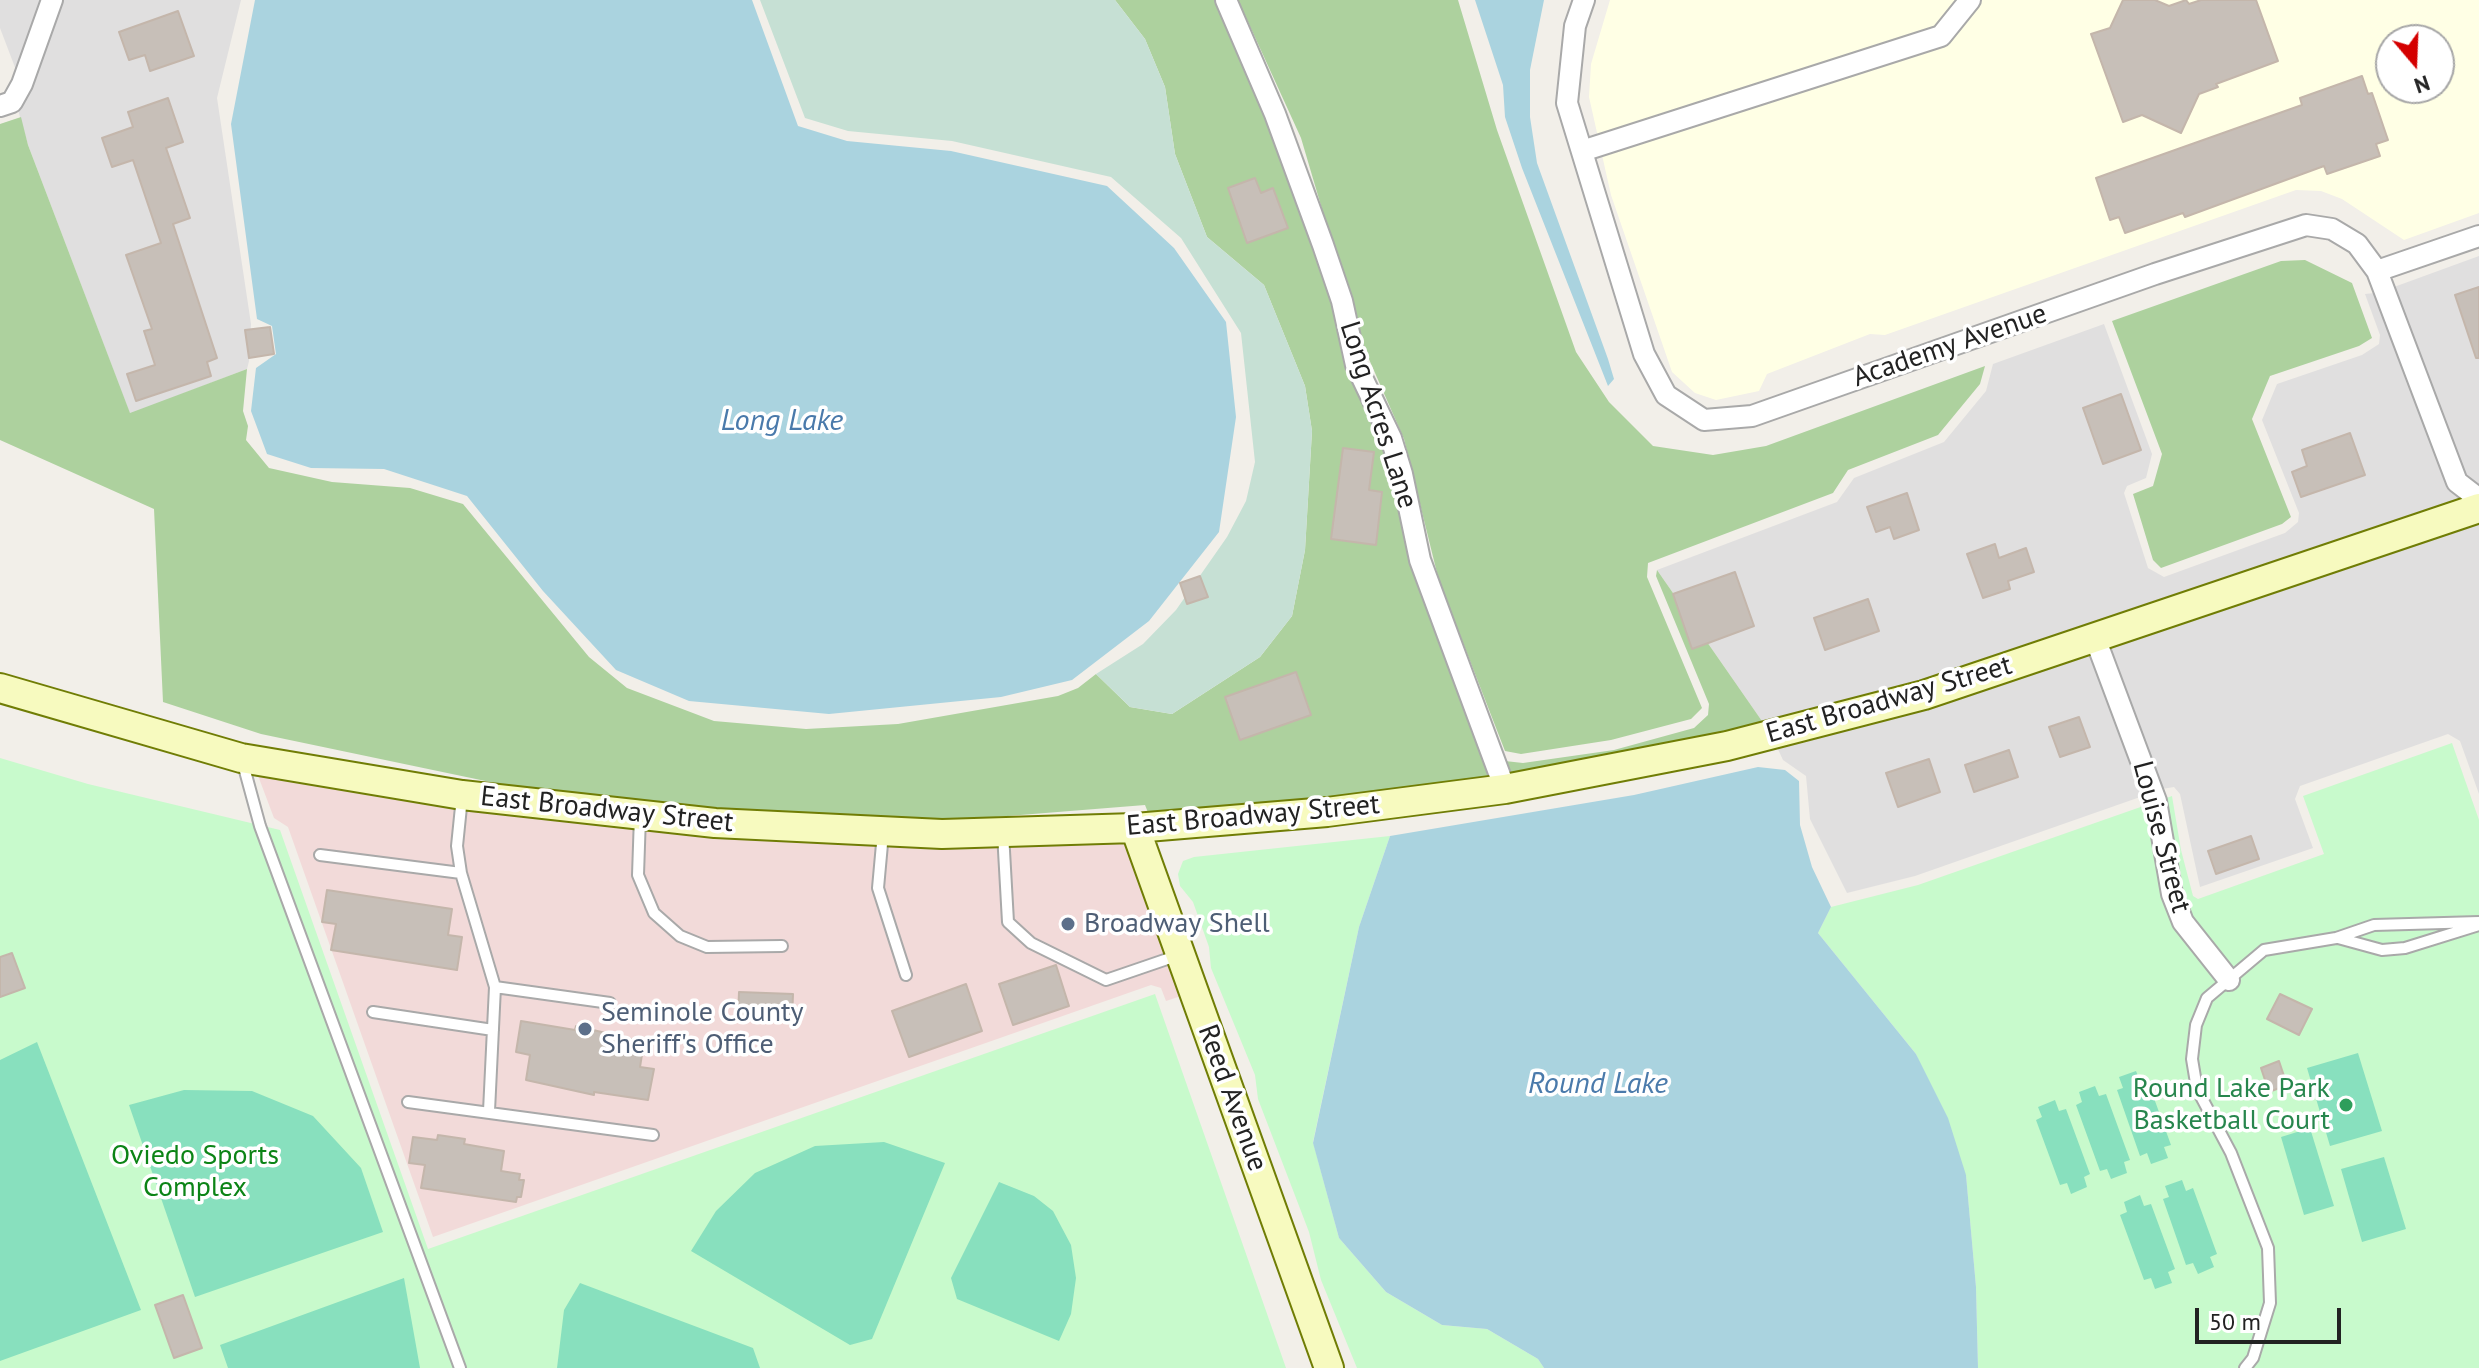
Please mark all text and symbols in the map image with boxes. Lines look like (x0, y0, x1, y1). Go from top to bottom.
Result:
north arrow (2375, 24, 2455, 104)
text: N (2411, 69, 2434, 100)
street label: Academy Avenue (1849, 297, 2051, 395)
street label: Long Acres Lane (1332, 317, 1424, 513)
water label: Long Lake (721, 403, 843, 439)
street label: East Broadway Street (1762, 649, 2016, 751)
street label: Louise Street (2125, 758, 2197, 916)
street label: East Broadway Street (479, 780, 735, 840)
street label: East Broadway Street (1125, 788, 1381, 844)
place label: Broadway Shell (1084, 907, 1270, 941)
marker: Broadway Shell (1059, 915, 1077, 933)
place label: Seminole County Sheriff's Office (601, 996, 803, 1062)
marker: Seminole County Sheriff's Office (576, 1020, 594, 1038)
street label: Reed Avenue (1190, 1020, 1274, 1176)
water label: Round Lake (1528, 1066, 1668, 1102)
place label: Round Lake Park Basketball Court (2133, 1072, 2330, 1138)
marker: Round Lake Park Basketball Court (2337, 1096, 2355, 1114)
park label: Oviedo Sports Complex (111, 1139, 279, 1205)
scale bar (2199, 1292, 2345, 1342)
text: 50 m (2209, 1306, 2261, 1337)

